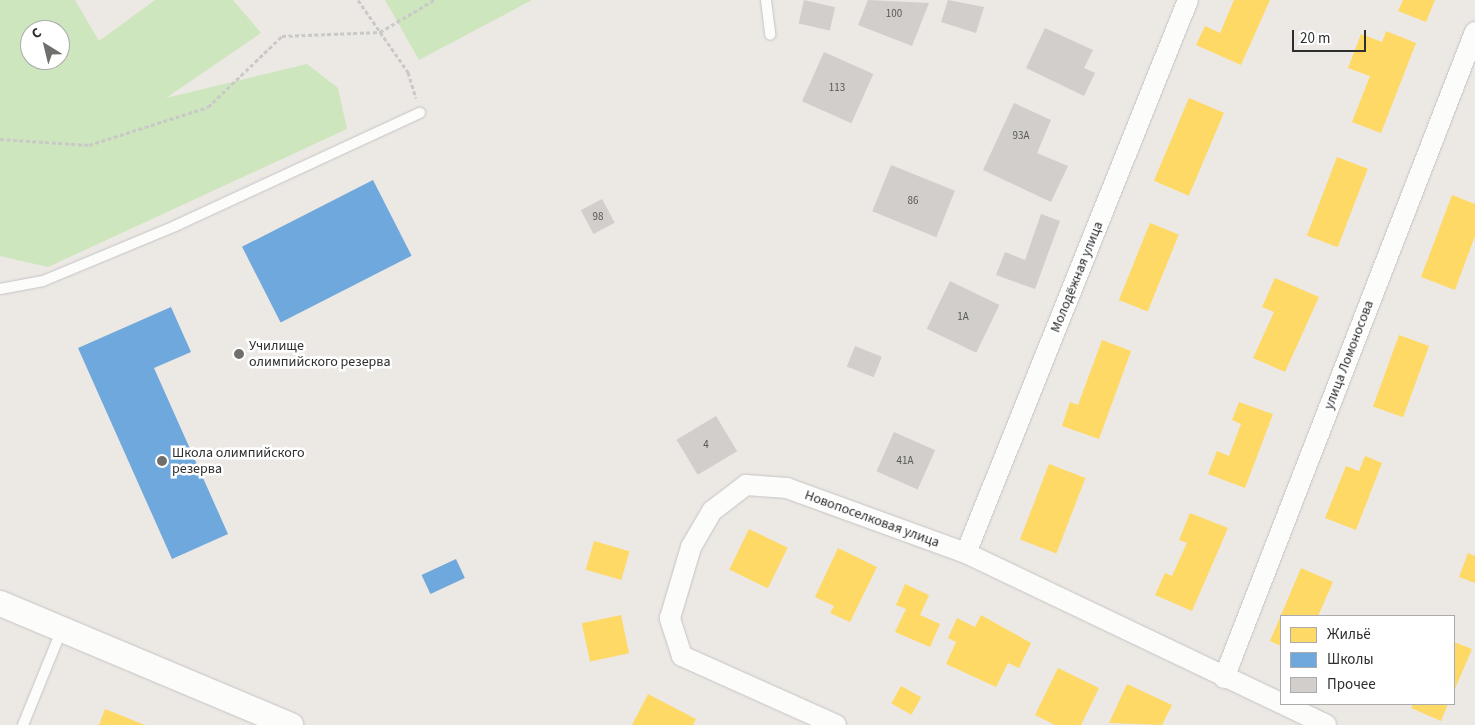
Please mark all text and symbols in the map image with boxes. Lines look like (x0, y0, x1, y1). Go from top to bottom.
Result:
house number: 100 (886, 7, 902, 21)
north arrow (20, 20, 70, 70)
scale bar (1295, 20, 1369, 52)
text: С (28, 23, 46, 44)
text: 20 m (1300, 28, 1330, 49)
house number: 113 (829, 81, 845, 95)
house number: 93А (1013, 129, 1029, 143)
house number: 86 (908, 194, 918, 208)
house number: 98 (593, 210, 603, 224)
street label: Молодёжная улица (1047, 219, 1107, 335)
street label: улица Ломоносова (1320, 298, 1378, 412)
house number: 1А (957, 310, 969, 324)
place label: Училище олимпийского резерва (249, 338, 391, 371)
marker: Училище олимпийского резерва (233, 348, 245, 360)
house number: 4 (703, 438, 709, 452)
place label: Школа олимпийского резерва (172, 445, 305, 478)
house number: 41А (897, 454, 913, 468)
marker: Школа олимпийского резерва (156, 455, 168, 467)
street label: Новопоселковая улица (802, 487, 942, 551)
legend (1280, 615, 1455, 705)
text: Жильё (1327, 624, 1371, 645)
text: Школы (1327, 649, 1374, 670)
text: Прочее (1327, 674, 1376, 695)

